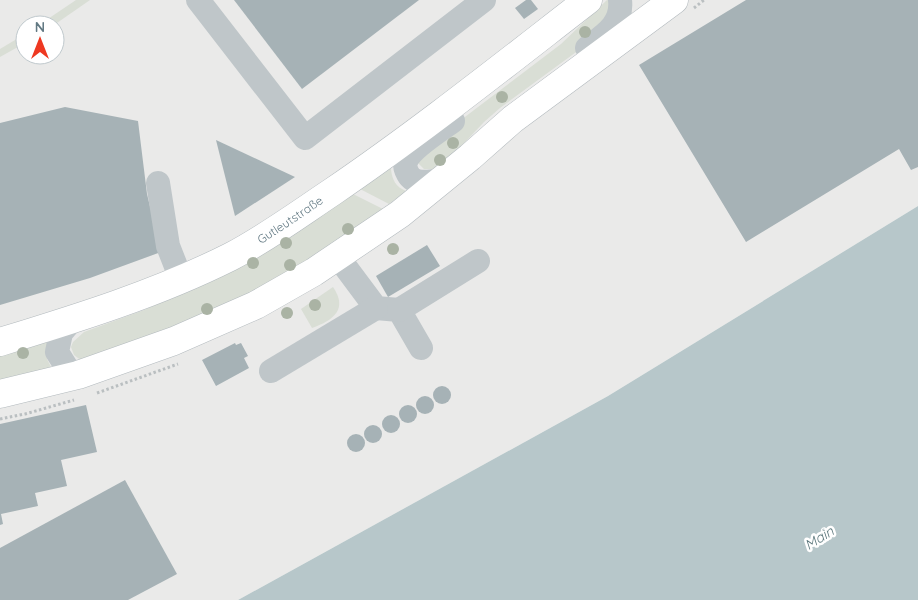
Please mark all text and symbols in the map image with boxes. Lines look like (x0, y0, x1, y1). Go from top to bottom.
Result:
north arrow (15, 15, 65, 65)
text: N (35, 18, 45, 36)
street label: Gutleutstraße (254, 192, 326, 247)
water label: Main (801, 522, 838, 554)

